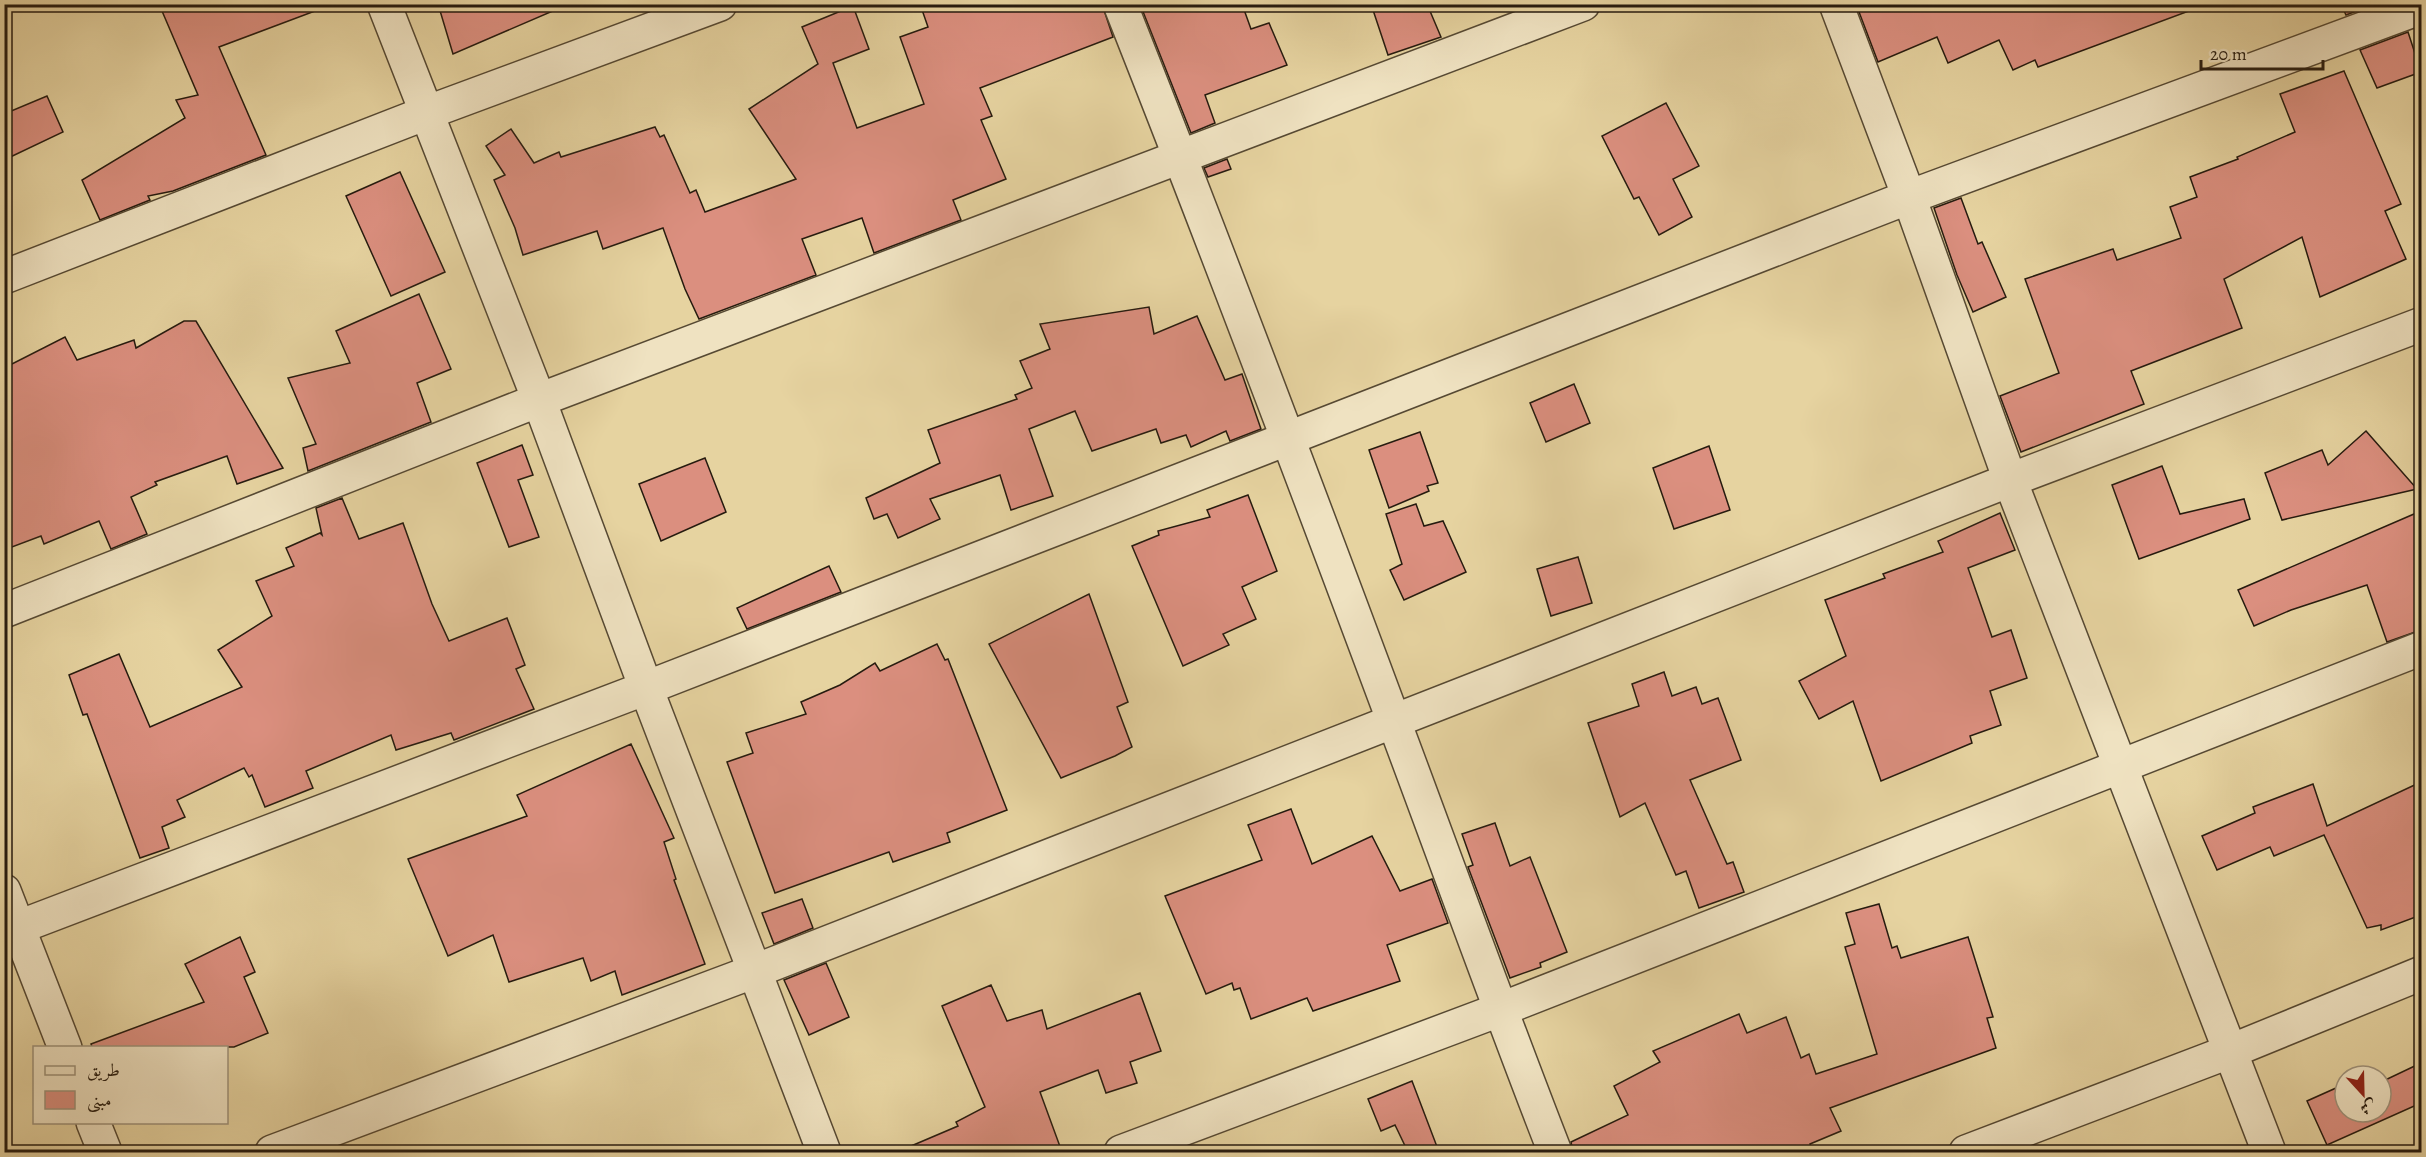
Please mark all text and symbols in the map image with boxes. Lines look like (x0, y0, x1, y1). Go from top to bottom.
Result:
scale bar (2201, 33, 2322, 71)
text: 20 m (2210, 42, 2247, 66)
legend (33, 1046, 228, 1124)
text: طريق (87, 1058, 120, 1082)
north arrow (2333, 1064, 2393, 1124)
text: مبنى (87, 1088, 112, 1113)
text: ش (2357, 1094, 2380, 1120)

